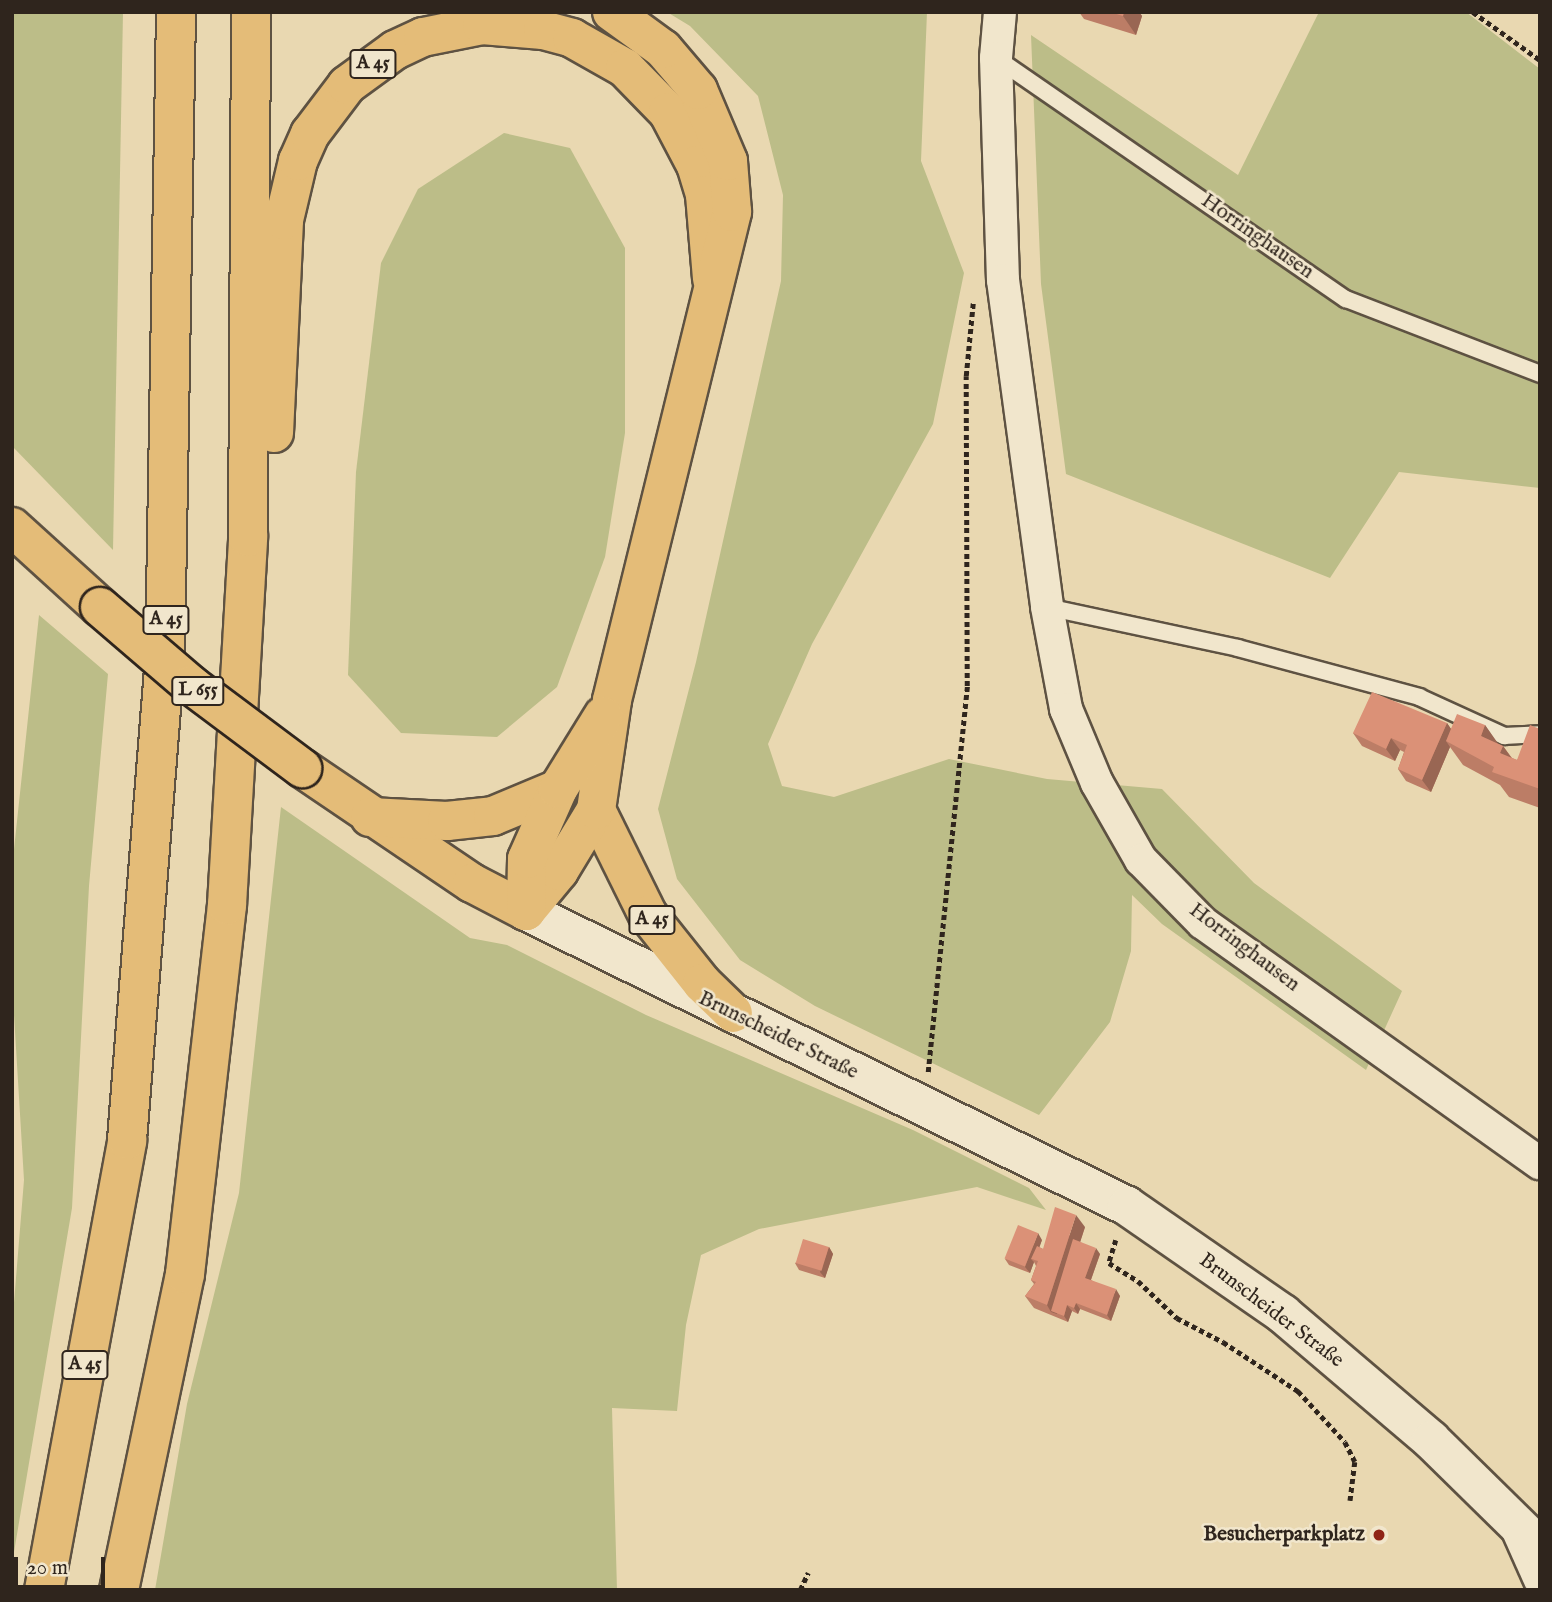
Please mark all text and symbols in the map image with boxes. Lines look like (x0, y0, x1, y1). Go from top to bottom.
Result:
road number: A 45 (348, 48, 398, 80)
street label: Horringhausen (1196, 189, 1318, 285)
road number: A 45 (142, 604, 190, 636)
road number: L 655 (170, 676, 226, 706)
street label: Horringhausen (1184, 898, 1304, 998)
road number: A 45 (628, 904, 676, 936)
street label: Brunscheider Straße (694, 986, 862, 1086)
street label: Brunscheider Straße (1194, 1248, 1348, 1374)
road number: A 45 (60, 1350, 110, 1380)
place label: Besucherparkplatz (1203, 1522, 1365, 1548)
marker: Besucherparkplatz (1371, 1527, 1387, 1543)
scale bar (18, 1542, 108, 1586)
text: 20 m (27, 1555, 68, 1582)

